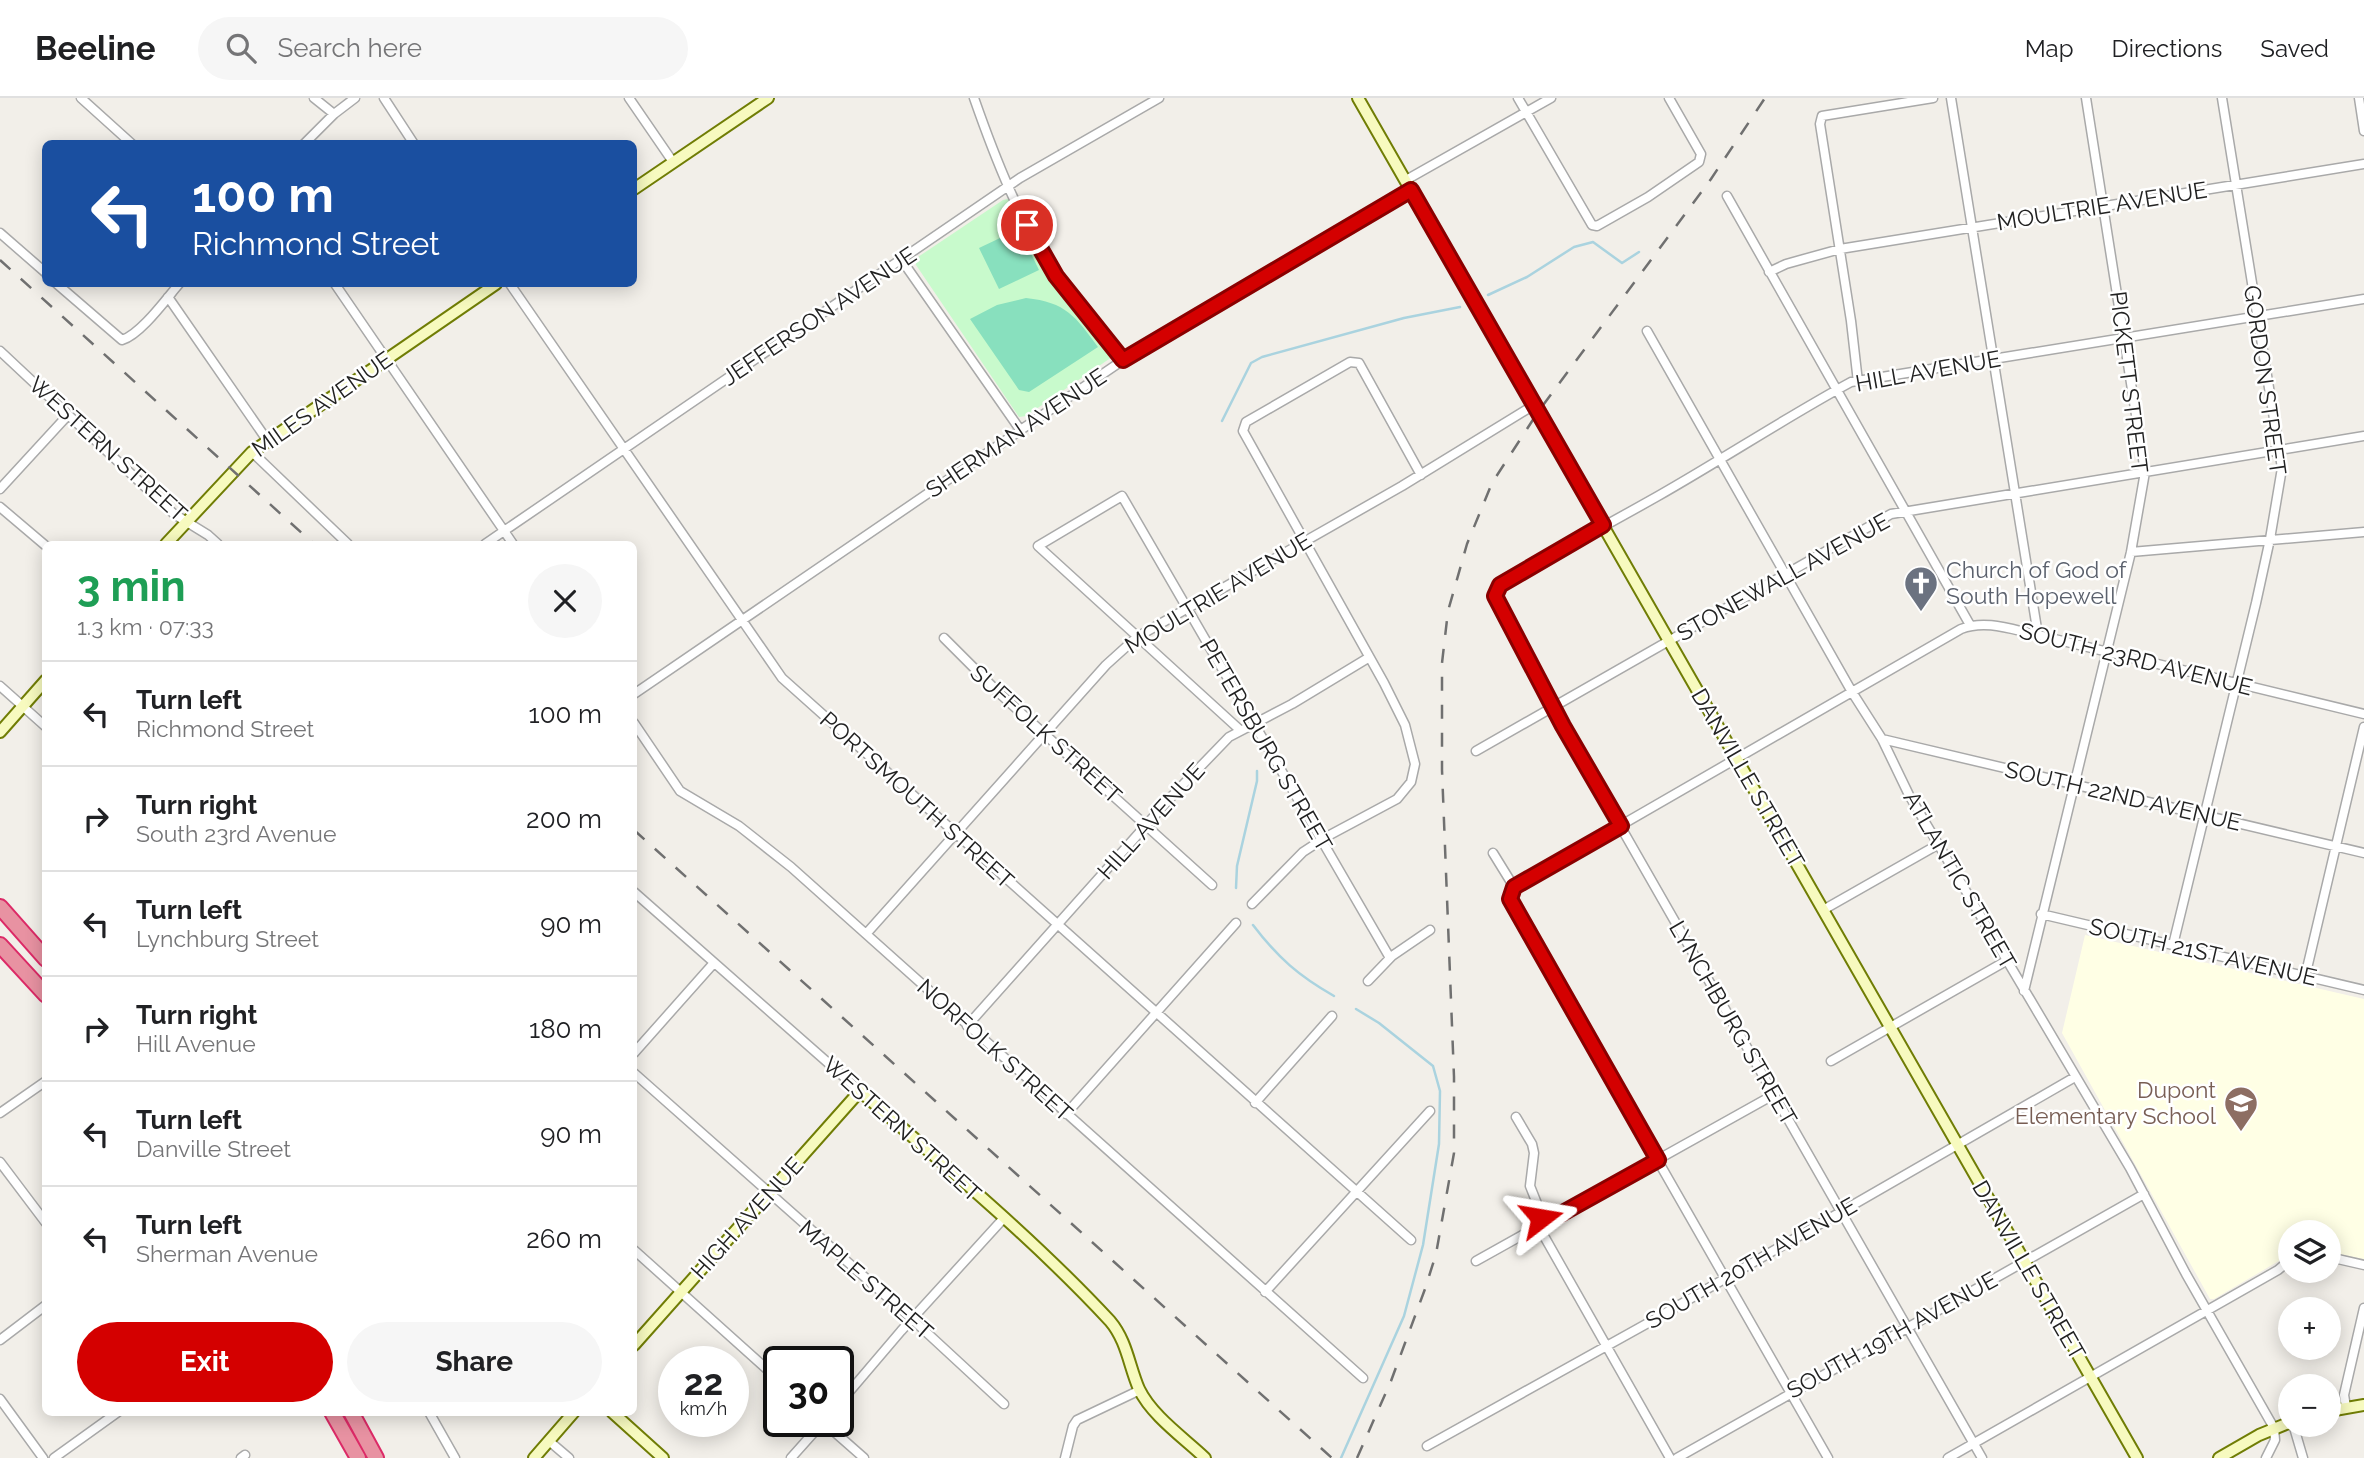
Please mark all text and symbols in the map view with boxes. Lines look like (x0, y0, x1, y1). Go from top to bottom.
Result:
search box (198, 17, 688, 80)
text: Beeline (35, 29, 156, 68)
icon: search (222, 29, 260, 67)
text: Search here (278, 33, 422, 63)
text: Map (2025, 34, 2074, 63)
text: Directions (2112, 34, 2222, 63)
text: Saved (2260, 34, 2329, 63)
text: 100 m (192, 166, 334, 223)
icon: left (77, 168, 168, 259)
street label: MOULTRIE AVENUE (1995, 176, 2209, 235)
pin (997, 195, 1057, 255)
icon: arrive (1008, 206, 1046, 244)
text: Richmond Street (192, 225, 440, 262)
street label: JEFFERSON AVENUE (717, 241, 921, 391)
street label: GORDON STREET (2239, 283, 2292, 476)
street label: PICKETT STREET (2105, 290, 2154, 474)
street label: HILL AVENUE (1853, 344, 2003, 397)
street label: MILES AVENUE (246, 345, 397, 462)
street label: SHERMAN AVENUE (920, 362, 1111, 503)
street label: WESTERN STREET (24, 370, 193, 527)
street label: STONEWALL AVENUE (1672, 507, 1894, 646)
street label: MOULTRIE AVENUE (1120, 526, 1316, 659)
place label: Church of God of South Hopewell (1946, 556, 2128, 609)
text: 3 min (77, 562, 186, 611)
button: close (528, 564, 602, 638)
church icon: Church of God of South Hopewell (1902, 564, 1940, 613)
text: 1.3 km · 07:33 (77, 613, 214, 640)
street label: SOUTH 23RD AVENUE (2017, 616, 2255, 701)
street label: PETERSBURG STREET (1195, 634, 1338, 856)
street label: SUFFOLK STREET (965, 659, 1128, 809)
street label: DANVILLE STREET (1686, 683, 1811, 872)
text: Turn left (136, 685, 242, 715)
icon: left (77, 695, 115, 733)
text: 100 m (529, 699, 602, 729)
street label: PORTSMOUTH STREET (815, 706, 1020, 894)
text: Richmond Street (136, 715, 314, 742)
street label: SOUTH 22ND AVENUE (2002, 755, 2244, 836)
street label: HILL AVENUE (1091, 757, 1210, 884)
street label: ATLANTIC STREET (1898, 786, 2022, 974)
text: Turn right (136, 790, 257, 820)
icon: right (77, 800, 115, 838)
text: 200 m (526, 804, 602, 834)
text: South 23rd Avenue (136, 820, 336, 847)
text: Turn left (136, 895, 242, 925)
icon: left (77, 905, 115, 943)
text: 90 m (540, 909, 602, 939)
street label: SOUTH 21ST AVENUE (2087, 912, 2320, 991)
street label: LYNCHBURG STREET (1664, 916, 1803, 1130)
text: Lynchburg Street (136, 925, 319, 952)
street label: NORFOLK STREET (912, 973, 1078, 1126)
text: Turn right (136, 1000, 257, 1030)
icon: right (77, 1010, 115, 1048)
text: 180 m (529, 1014, 602, 1044)
text: Hill Avenue (136, 1030, 256, 1057)
street label: WESTERN STREET (818, 1050, 987, 1207)
place label: Dupont Elementary School (2015, 1076, 2217, 1129)
school or university icon: Dupont Elementary School (2222, 1084, 2260, 1133)
text: Turn left (136, 1105, 242, 1135)
icon: left (77, 1115, 115, 1153)
text: 90 m (540, 1119, 602, 1149)
text: Danville Street (136, 1135, 291, 1162)
street label: HIGH AVENUE (685, 1151, 808, 1284)
street label: DANVILLE STREET (1967, 1175, 2092, 1364)
position arrow (1504, 1181, 1578, 1255)
street label: SOUTH 20TH AVENUE (1640, 1191, 1861, 1334)
text: Turn left (136, 1210, 242, 1240)
street label: MAPLE STREET (794, 1214, 939, 1345)
icon: left (77, 1220, 115, 1258)
map controls (2278, 1220, 2341, 1437)
button: layers (2278, 1220, 2341, 1283)
text: 260 m (526, 1224, 602, 1254)
text: Sherman Avenue (136, 1240, 318, 1267)
street label: SOUTH 19TH AVENUE (1782, 1265, 2002, 1404)
button: + (2278, 1297, 2341, 1360)
button: Exit (77, 1322, 333, 1402)
button: Share (347, 1322, 602, 1402)
speed limit sign: 30 (763, 1346, 854, 1437)
text: 22 (684, 1362, 723, 1403)
button: − (2278, 1374, 2341, 1437)
text: km/h (680, 1398, 727, 1419)

